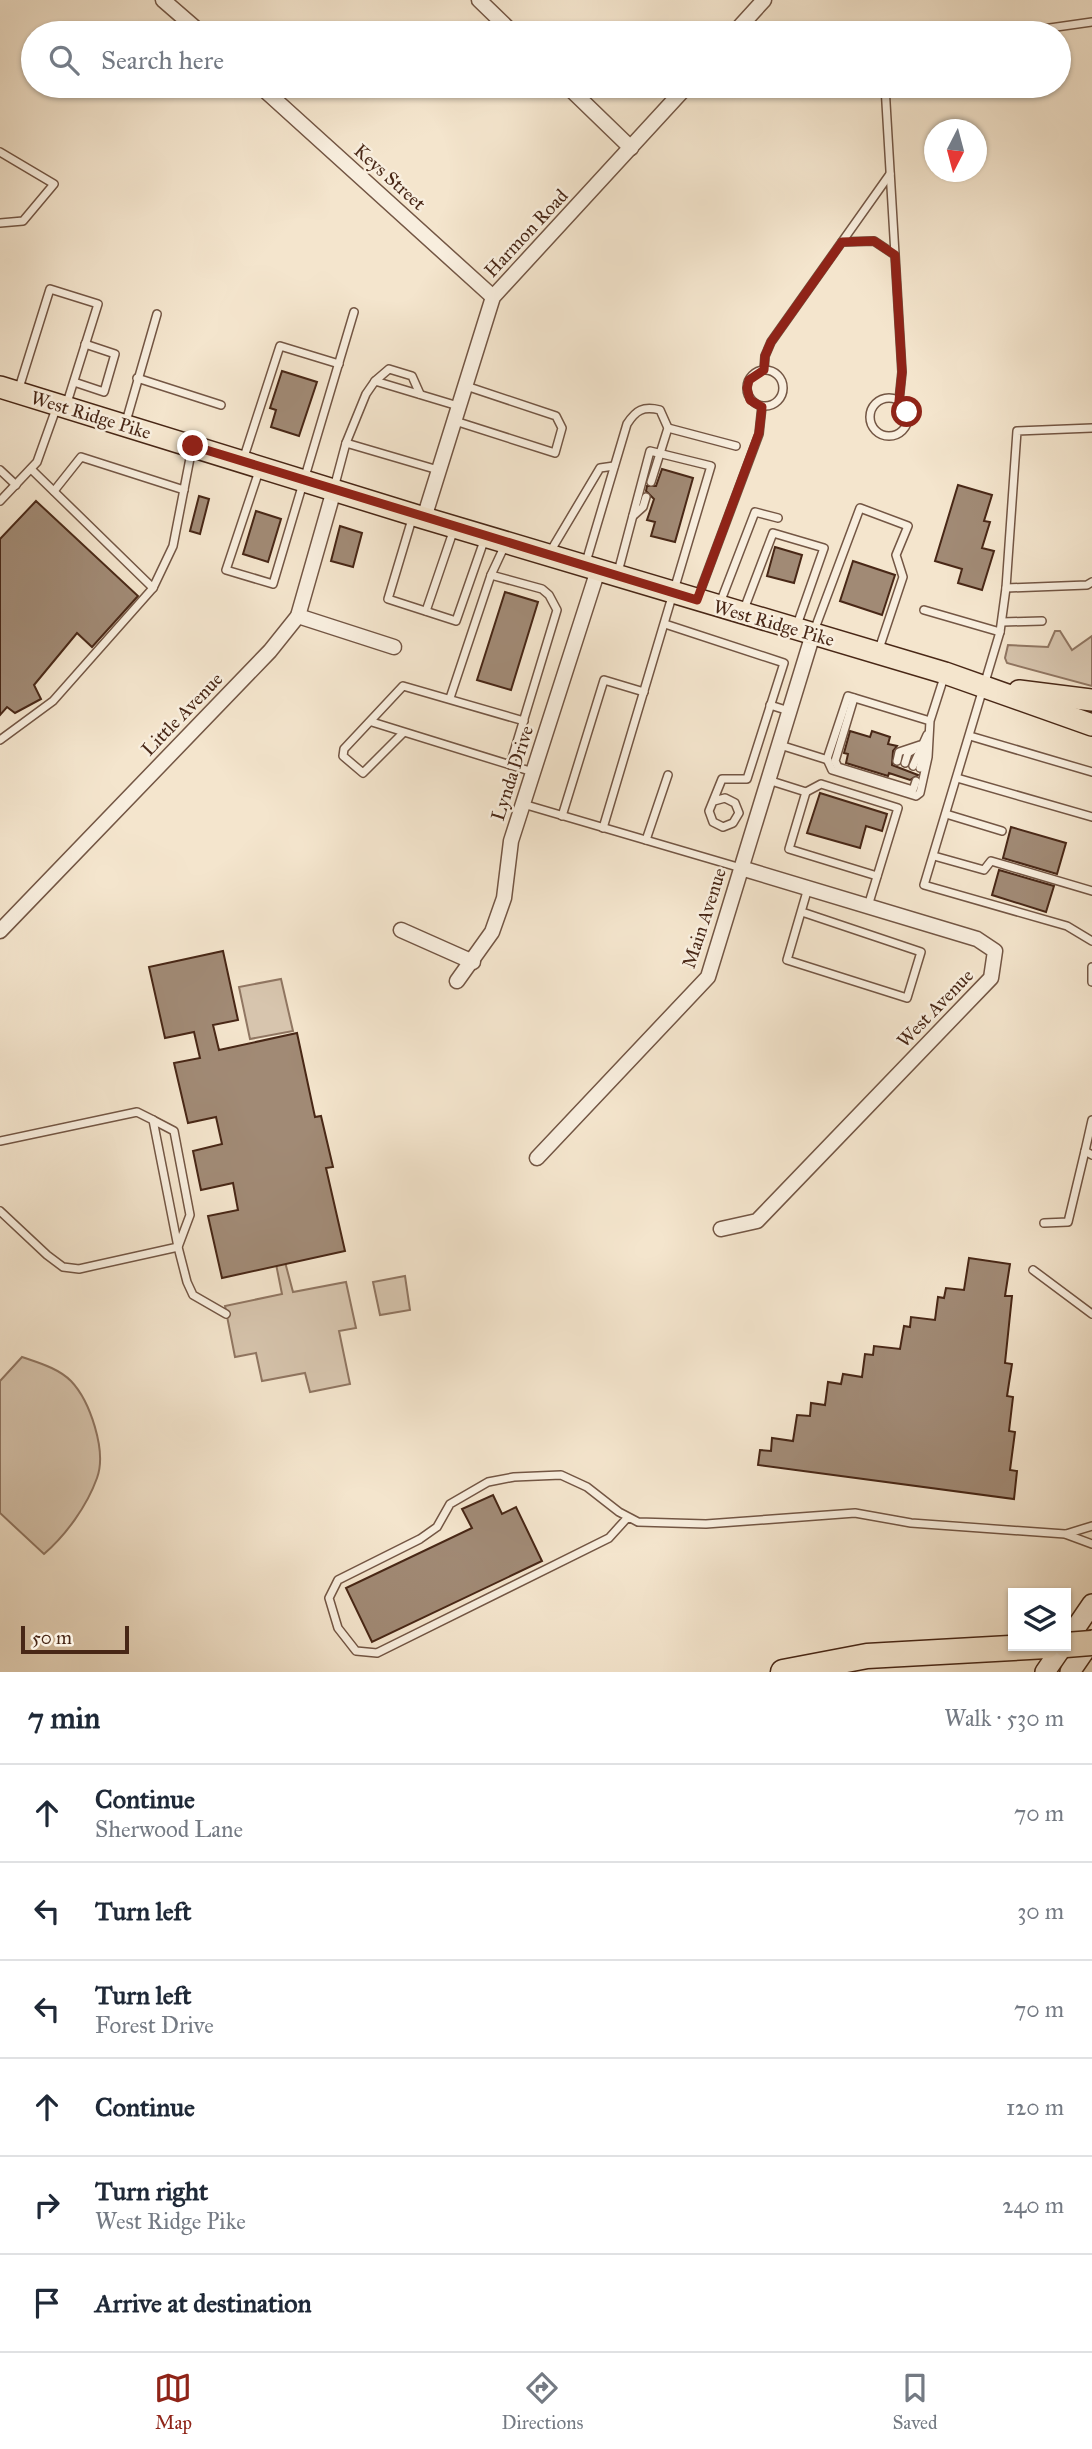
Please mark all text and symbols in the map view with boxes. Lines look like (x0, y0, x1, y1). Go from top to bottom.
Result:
search box (21, 21, 1071, 98)
icon: search (45, 41, 83, 79)
text: Search here (101, 44, 224, 76)
north arrow (924, 119, 987, 182)
street label: Keys Street (350, 139, 431, 215)
street label: Harmon Road (479, 184, 573, 282)
street label: West Ridge Pike (28, 386, 154, 445)
route start (891, 396, 922, 427)
route end (177, 430, 208, 461)
street label: West Ridge Pike (711, 595, 837, 652)
street label: Little Avenue (137, 668, 227, 760)
street label: Lynda Drive (486, 722, 538, 823)
street label: Main Avenue (677, 865, 731, 971)
street label: West Avenue (892, 964, 978, 1052)
map controls (1008, 1588, 1071, 1651)
button: layers (1008, 1588, 1071, 1651)
scale bar (21, 1623, 130, 1655)
text: 50 m (32, 1626, 72, 1649)
text: 7 min (28, 1700, 100, 1736)
text: Walk · 530 m (944, 1704, 1064, 1732)
text: Continue (95, 1783, 195, 1815)
icon: ahead (28, 1794, 66, 1832)
text: 70 m (1014, 1799, 1064, 1827)
text: Sherwood Lane (95, 1815, 243, 1843)
icon: left (28, 1892, 66, 1930)
text: Turn left (95, 1895, 191, 1927)
text: 30 m (1017, 1897, 1064, 1925)
text: Turn left (95, 1979, 191, 2011)
icon: left (28, 1990, 66, 2028)
text: 70 m (1014, 1995, 1064, 2023)
text: Forest Drive (95, 2011, 214, 2039)
icon: ahead (28, 2088, 66, 2126)
text: Continue (95, 2091, 195, 2123)
text: 120 m (1006, 2093, 1064, 2121)
text: Turn right (95, 2175, 208, 2207)
icon: right (28, 2186, 66, 2224)
text: 240 m (1002, 2191, 1064, 2219)
text: West Ridge Pike (95, 2207, 246, 2235)
icon: arrive (28, 2284, 66, 2322)
text: Arrive at destination (95, 2287, 312, 2319)
tab: Map (154, 2369, 192, 2434)
tab: Directions (501, 2369, 583, 2434)
tab: Saved (892, 2369, 938, 2434)

